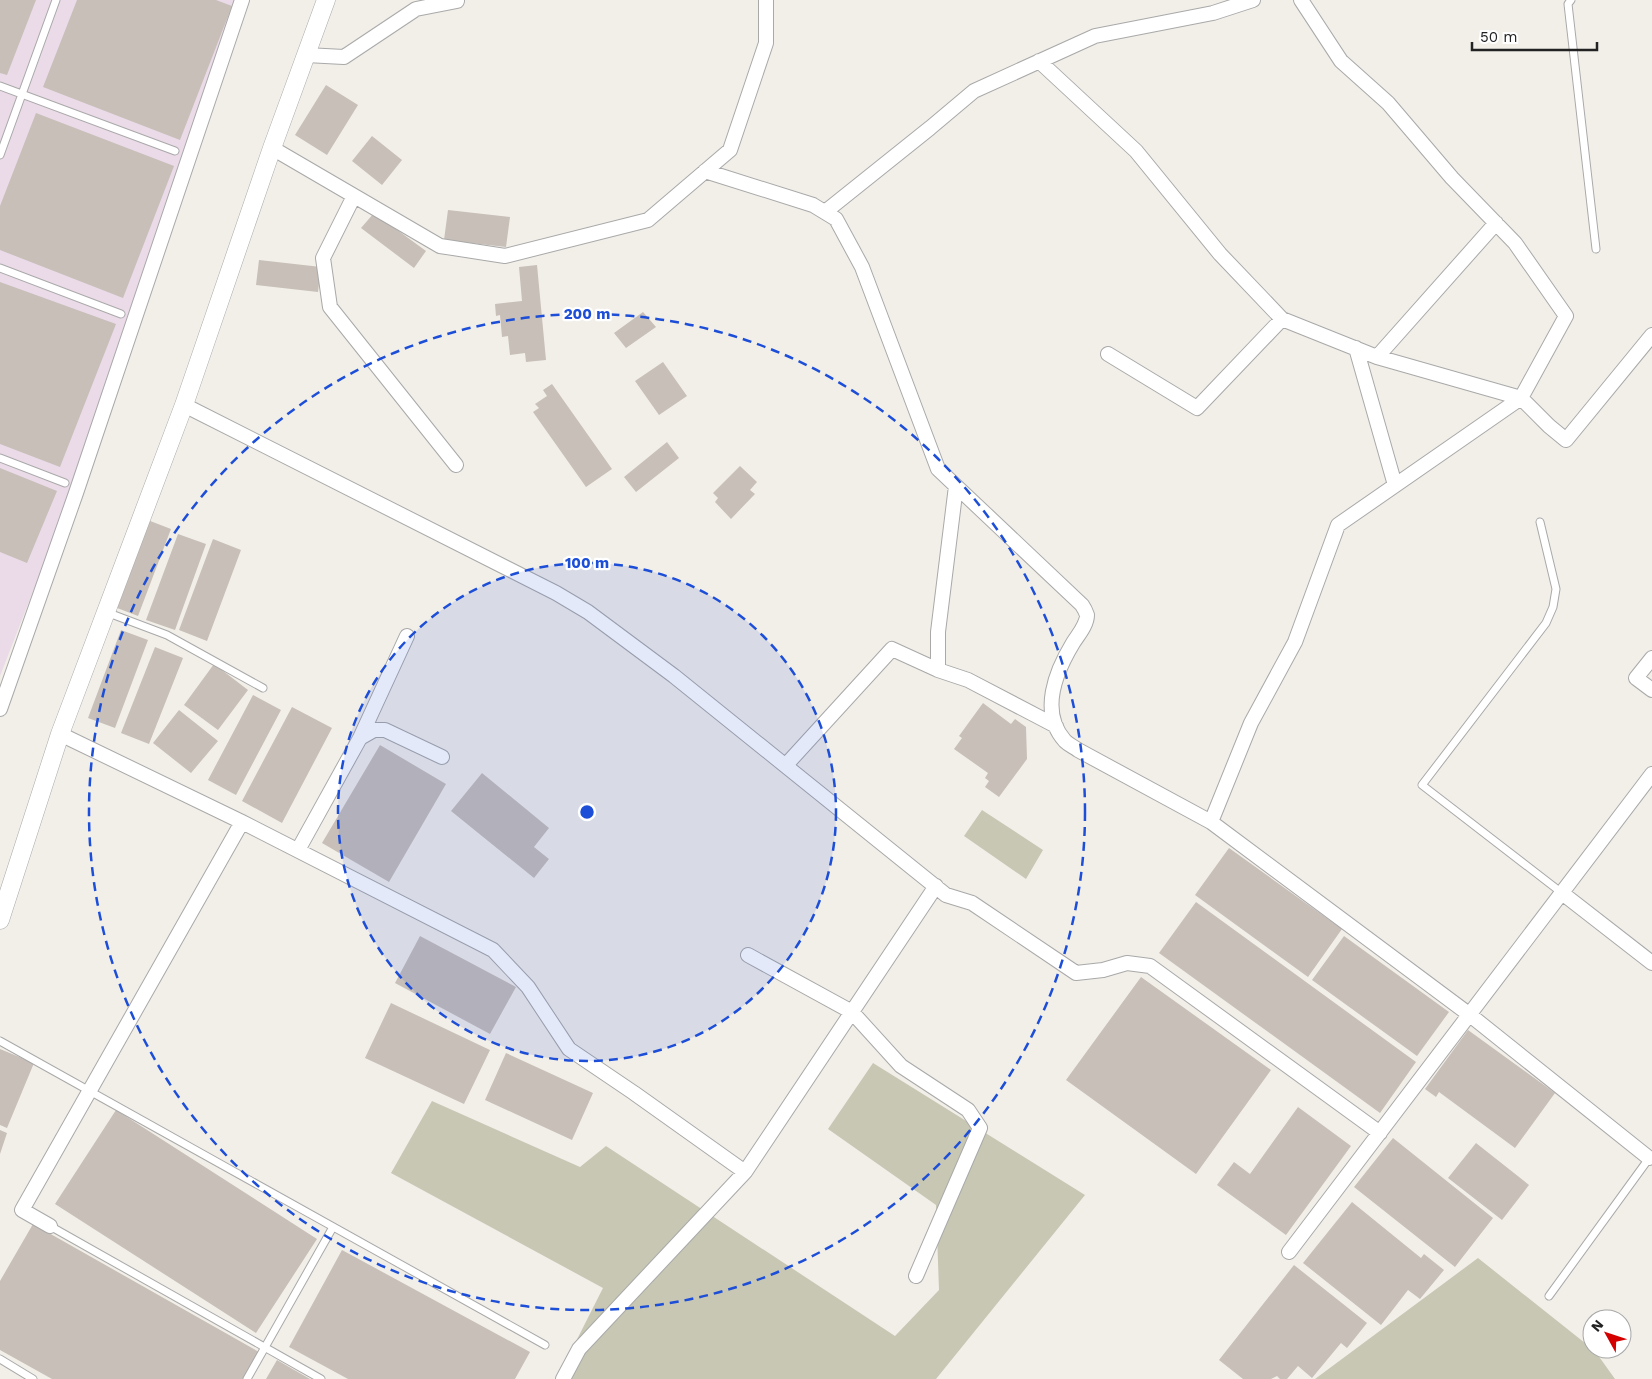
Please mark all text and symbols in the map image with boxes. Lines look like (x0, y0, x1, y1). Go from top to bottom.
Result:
scale bar (1472, 20, 1597, 52)
text: 50 m (1480, 28, 1517, 46)
text: 200 m (564, 305, 610, 323)
text: 100 m (565, 554, 609, 572)
centre of rings (578, 803, 596, 821)
north arrow (1582, 1309, 1632, 1359)
text: N (1588, 1317, 1607, 1335)

